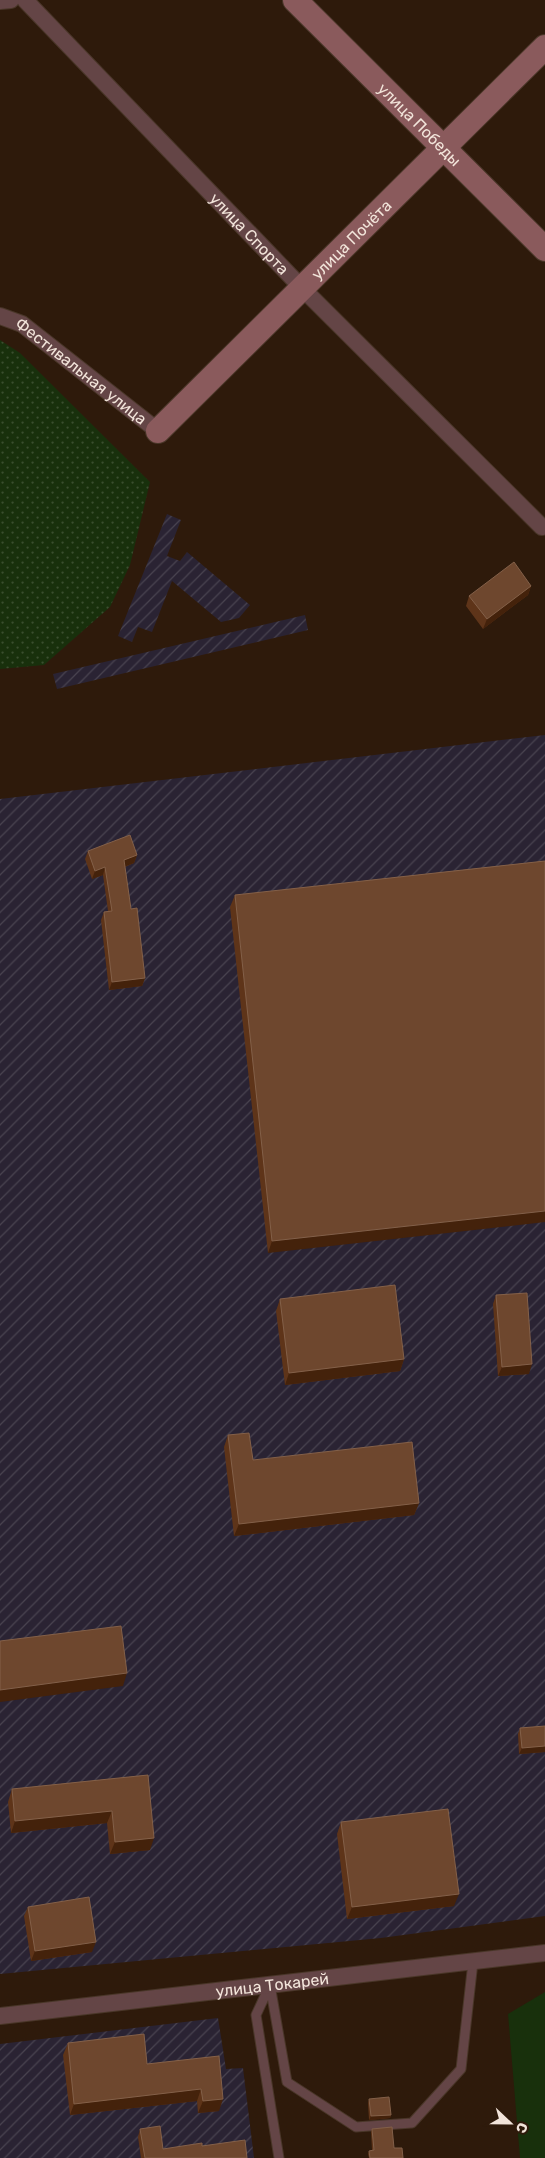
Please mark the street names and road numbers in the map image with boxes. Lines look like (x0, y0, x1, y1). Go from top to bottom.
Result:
street label: улица Победы (374, 79, 465, 170)
street label: улица Спорта (206, 189, 293, 278)
street label: улица Почёта (307, 196, 395, 283)
street label: Фестивальная улица (12, 313, 151, 428)
street label: улица Токарей (214, 1969, 330, 2001)

